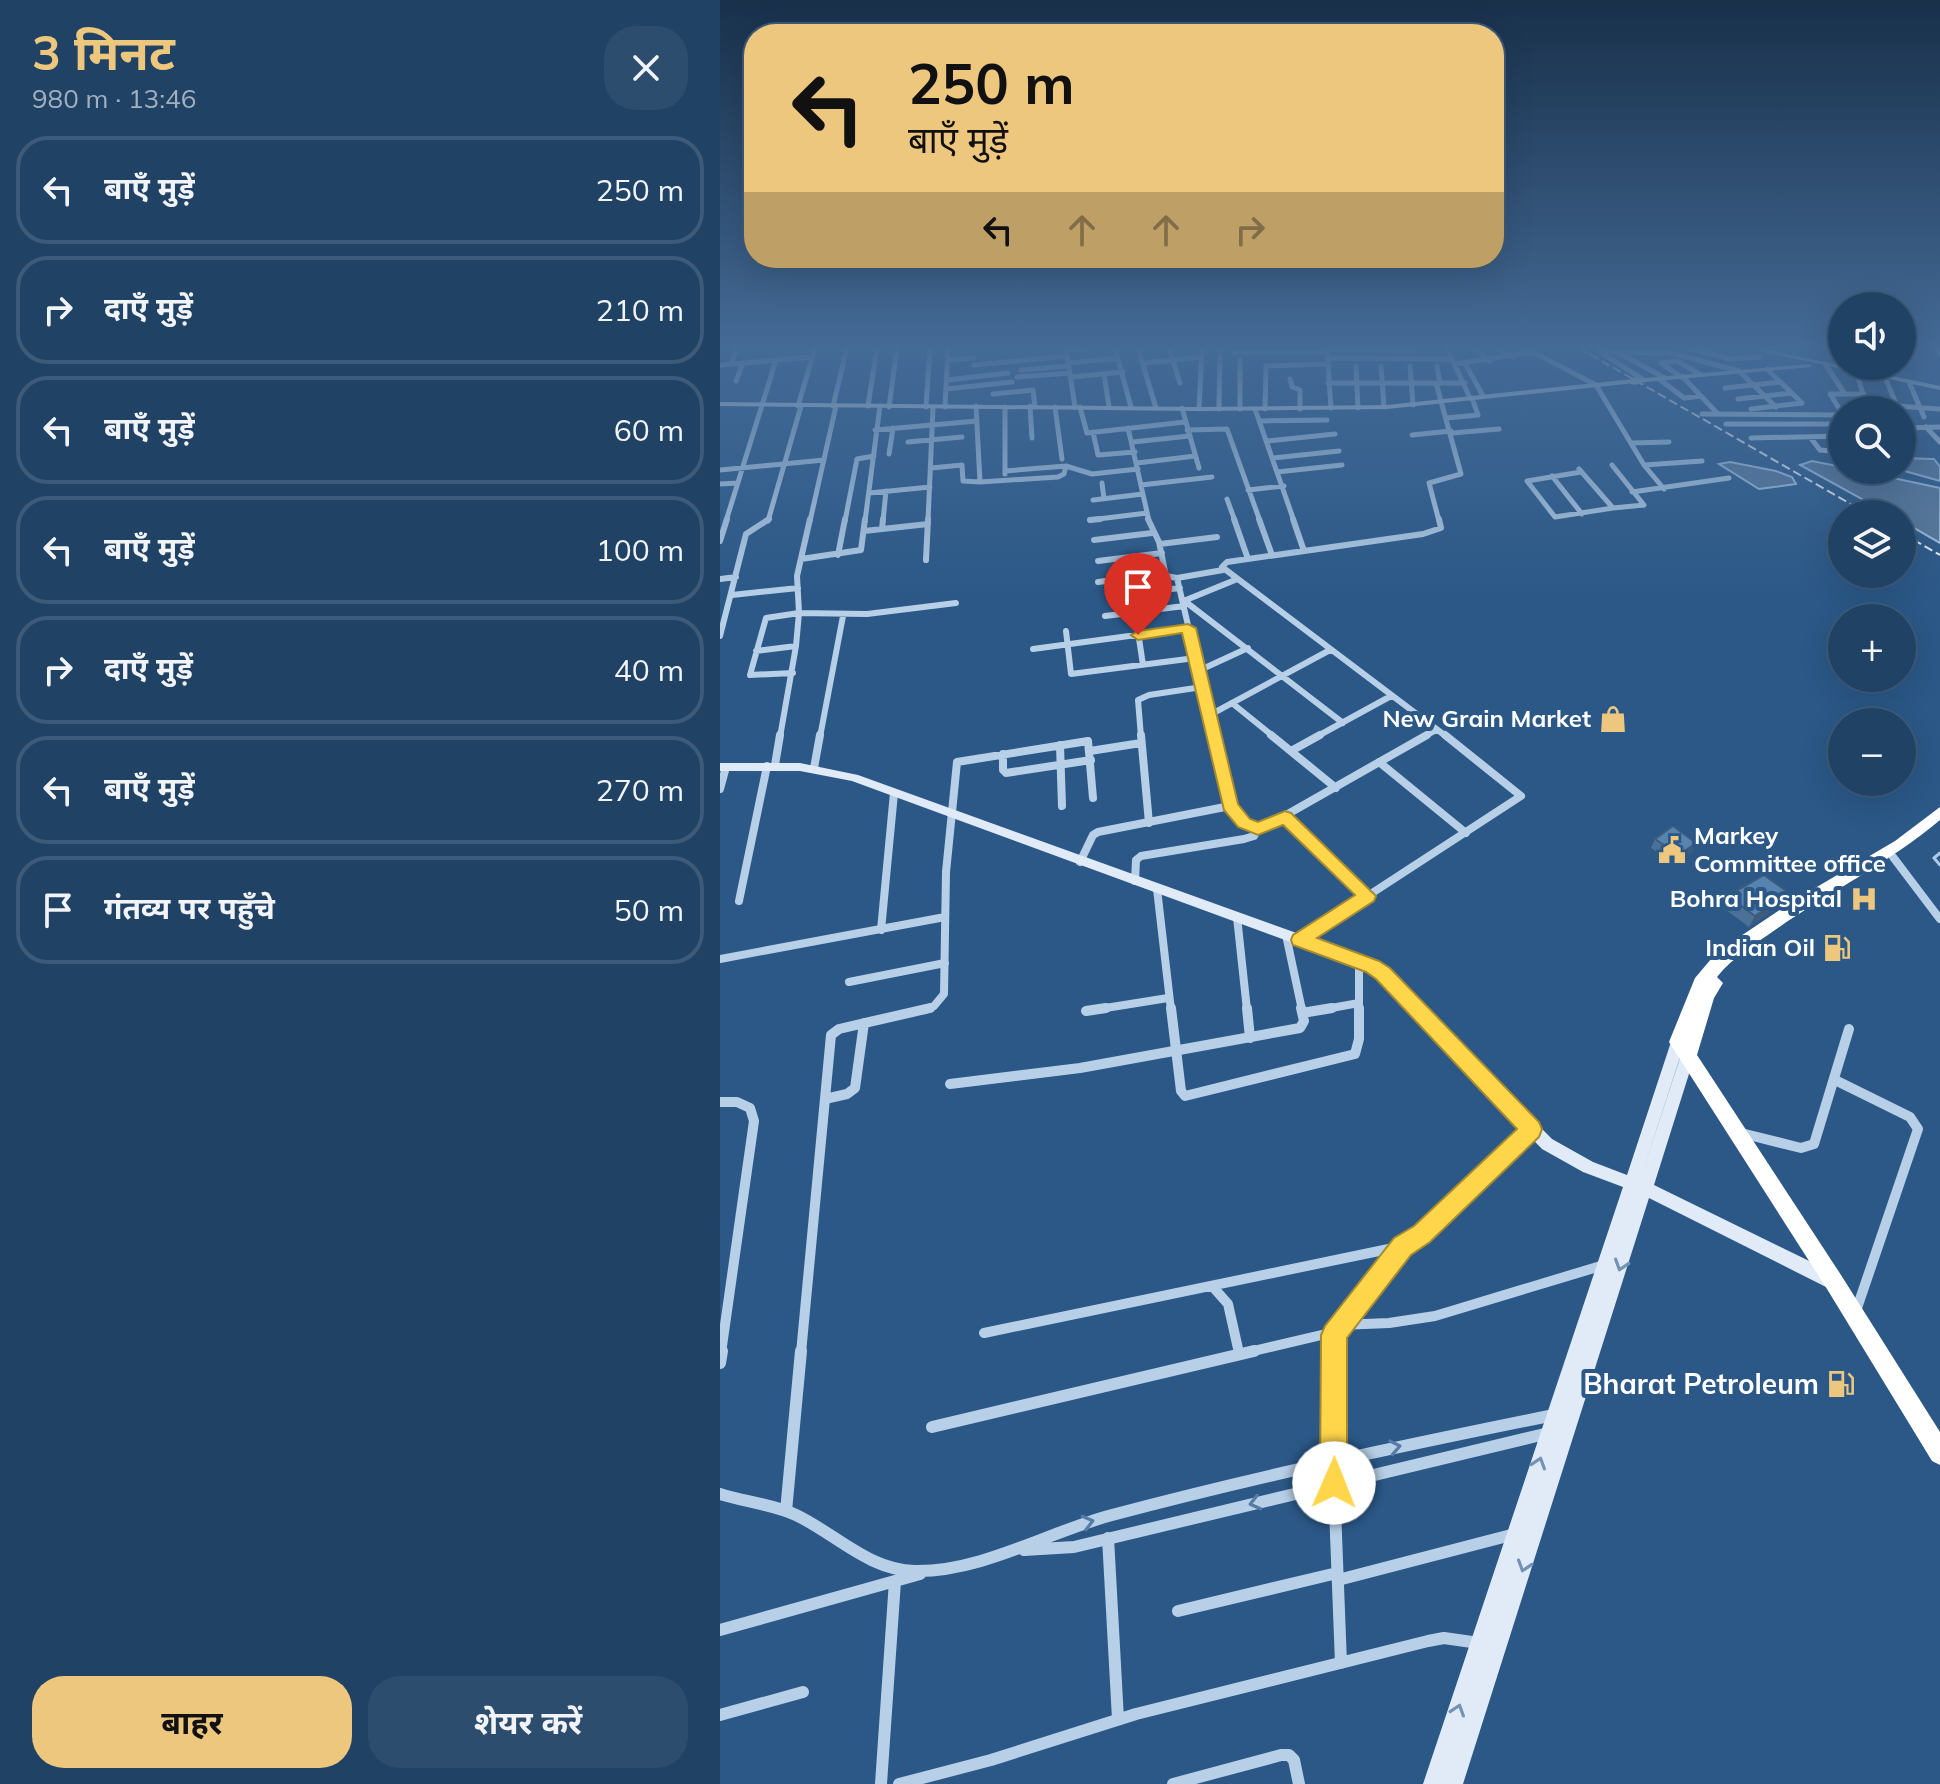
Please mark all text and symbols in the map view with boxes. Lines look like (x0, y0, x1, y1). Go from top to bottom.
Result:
text: 3 मिनट (32, 22, 175, 82)
button: close (604, 26, 688, 110)
text: 250 m (908, 48, 1075, 118)
icon: left (776, 56, 880, 160)
text: 980 m · 13:46 (32, 82, 196, 115)
text: बाएँ मुड़ें (908, 117, 1008, 162)
icon: left (36, 168, 80, 212)
text: बाएँ मुड़ें (104, 169, 194, 207)
text: 250 m (596, 171, 684, 209)
icon: left (976, 208, 1020, 252)
icon: ahead (1060, 208, 1104, 252)
icon: ahead (1144, 208, 1188, 252)
icon: right (1228, 208, 1272, 252)
icon: right (36, 288, 80, 332)
text: दाएँ मुड़ें (104, 289, 193, 327)
text: 210 m (596, 291, 684, 329)
map controls (1828, 292, 1916, 796)
button: sound (1828, 292, 1916, 380)
button: search (1828, 396, 1916, 484)
icon: left (36, 408, 80, 452)
text: बाएँ मुड़ें (104, 409, 194, 447)
text: 60 m (614, 411, 684, 449)
button: layers (1828, 500, 1916, 588)
icon: left (36, 528, 80, 572)
text: बाएँ मुड़ें (104, 529, 194, 567)
text: 100 m (596, 531, 684, 569)
pin (1104, 553, 1172, 635)
icon: arrive (1116, 565, 1160, 609)
button: + (1828, 604, 1916, 692)
icon: right (36, 648, 80, 692)
text: दाएँ मुड़ें (104, 649, 193, 687)
text: 40 m (614, 651, 684, 689)
place label: New Grain Market (1382, 703, 1591, 733)
shop icon: New Grain Market (1598, 704, 1628, 734)
button: − (1828, 708, 1916, 796)
icon: left (36, 768, 80, 812)
text: बाएँ मुड़ें (104, 769, 194, 807)
text: 270 m (596, 771, 684, 809)
place label: Markey Committee office (1694, 820, 1886, 878)
public building icon: Markey Committee office (1657, 835, 1687, 865)
place label: Bohra Hospital (1670, 883, 1842, 913)
hospital icon: Bohra Hospital (1849, 884, 1879, 914)
icon: arrive (36, 888, 80, 932)
text: गंतव्य पर पहुँचे (104, 889, 275, 927)
text: 50 m (614, 891, 684, 929)
place label: Indian Oil (1705, 932, 1815, 962)
fuel station icon: Indian Oil (1822, 933, 1852, 963)
one-way arrow (1614, 1258, 1630, 1272)
place label: Bharat Petroleum (1583, 1366, 1819, 1401)
fuel station icon: Bharat Petroleum (1826, 1369, 1856, 1399)
one-way arrow (1388, 1439, 1401, 1456)
position arrow (1292, 1441, 1376, 1525)
one-way arrow (1530, 1457, 1546, 1471)
one-way arrow (1249, 1493, 1263, 1510)
one-way arrow (1081, 1515, 1095, 1532)
one-way arrow (1517, 1559, 1533, 1572)
button: बाहर (32, 1676, 352, 1768)
button: शेयर करें (368, 1676, 688, 1768)
one-way arrow (1448, 1704, 1464, 1718)

